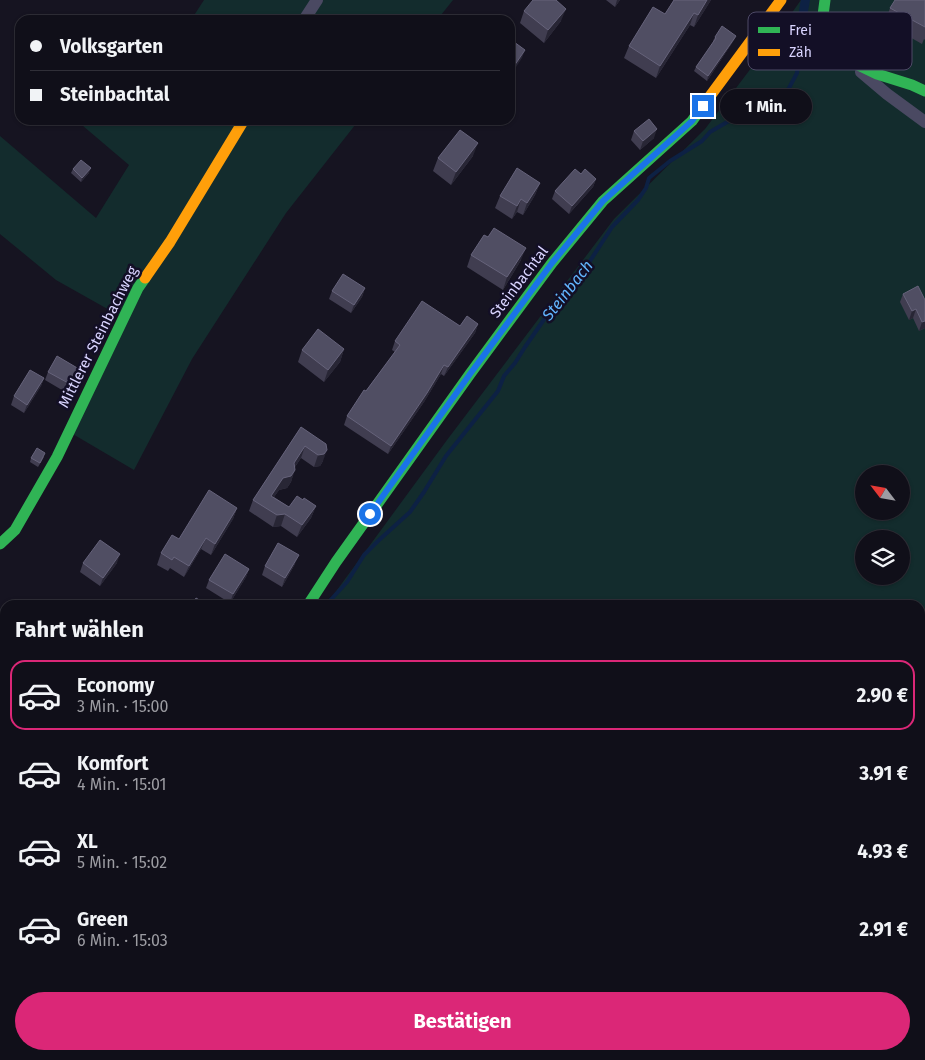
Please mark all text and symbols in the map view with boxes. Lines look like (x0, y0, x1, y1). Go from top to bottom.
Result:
legend (748, 12, 912, 70)
text: Frei (789, 22, 812, 39)
text: Volksgarten (60, 35, 163, 58)
text: Zäh (789, 44, 812, 61)
text: Steinbachtal (60, 83, 169, 106)
callout: 1 Min. (720, 88, 813, 124)
route end (692, 95, 714, 117)
text: 1 Min. (745, 97, 787, 116)
street label: Steinbachtal (486, 242, 552, 321)
water label: Steinbach (537, 256, 597, 325)
street label: Mittlerer Steinbachweg (54, 263, 142, 411)
north arrow (855, 465, 910, 520)
map controls (855, 465, 910, 585)
route start (359, 503, 381, 525)
button: layers (855, 530, 910, 585)
text: Fahrt wählen (15, 616, 144, 643)
icon: car (17, 673, 62, 718)
text: Economy (77, 674, 154, 697)
text: 2.90 € (857, 684, 908, 707)
text: 3 Min. · 15:00 (77, 697, 168, 716)
icon: car (17, 751, 62, 796)
text: Komfort (77, 752, 148, 775)
text: 3.91 € (859, 762, 908, 785)
text: 4 Min. · 15:01 (77, 775, 167, 794)
icon: car (17, 829, 62, 874)
text: XL (77, 830, 98, 853)
text: 4.93 € (857, 840, 908, 863)
text: 5 Min. · 15:02 (77, 853, 167, 872)
icon: car (17, 907, 62, 952)
text: Green (77, 908, 128, 931)
text: 2.91 € (859, 918, 908, 941)
text: 6 Min. · 15:03 (77, 931, 168, 950)
button: Bestätigen (15, 992, 910, 1050)

